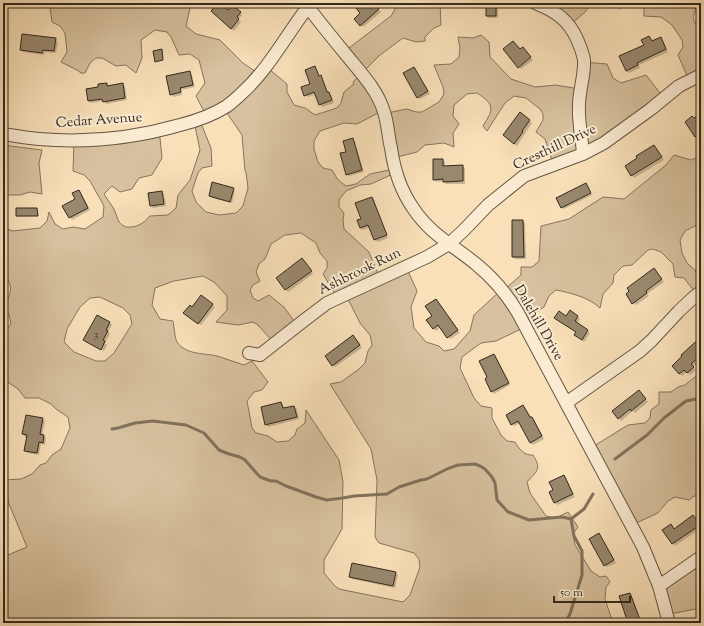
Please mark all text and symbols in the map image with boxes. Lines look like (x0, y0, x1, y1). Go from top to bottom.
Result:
street label: Cedar Avenue (55, 108, 143, 134)
street label: Cresthill Drive (510, 120, 600, 176)
street label: Ashbrook Run (315, 243, 405, 301)
street label: Dalehill Drive (508, 281, 568, 365)
house number: 3 (94, 326, 99, 344)
scale bar (554, 578, 630, 604)
text: 50 m (559, 584, 583, 602)

